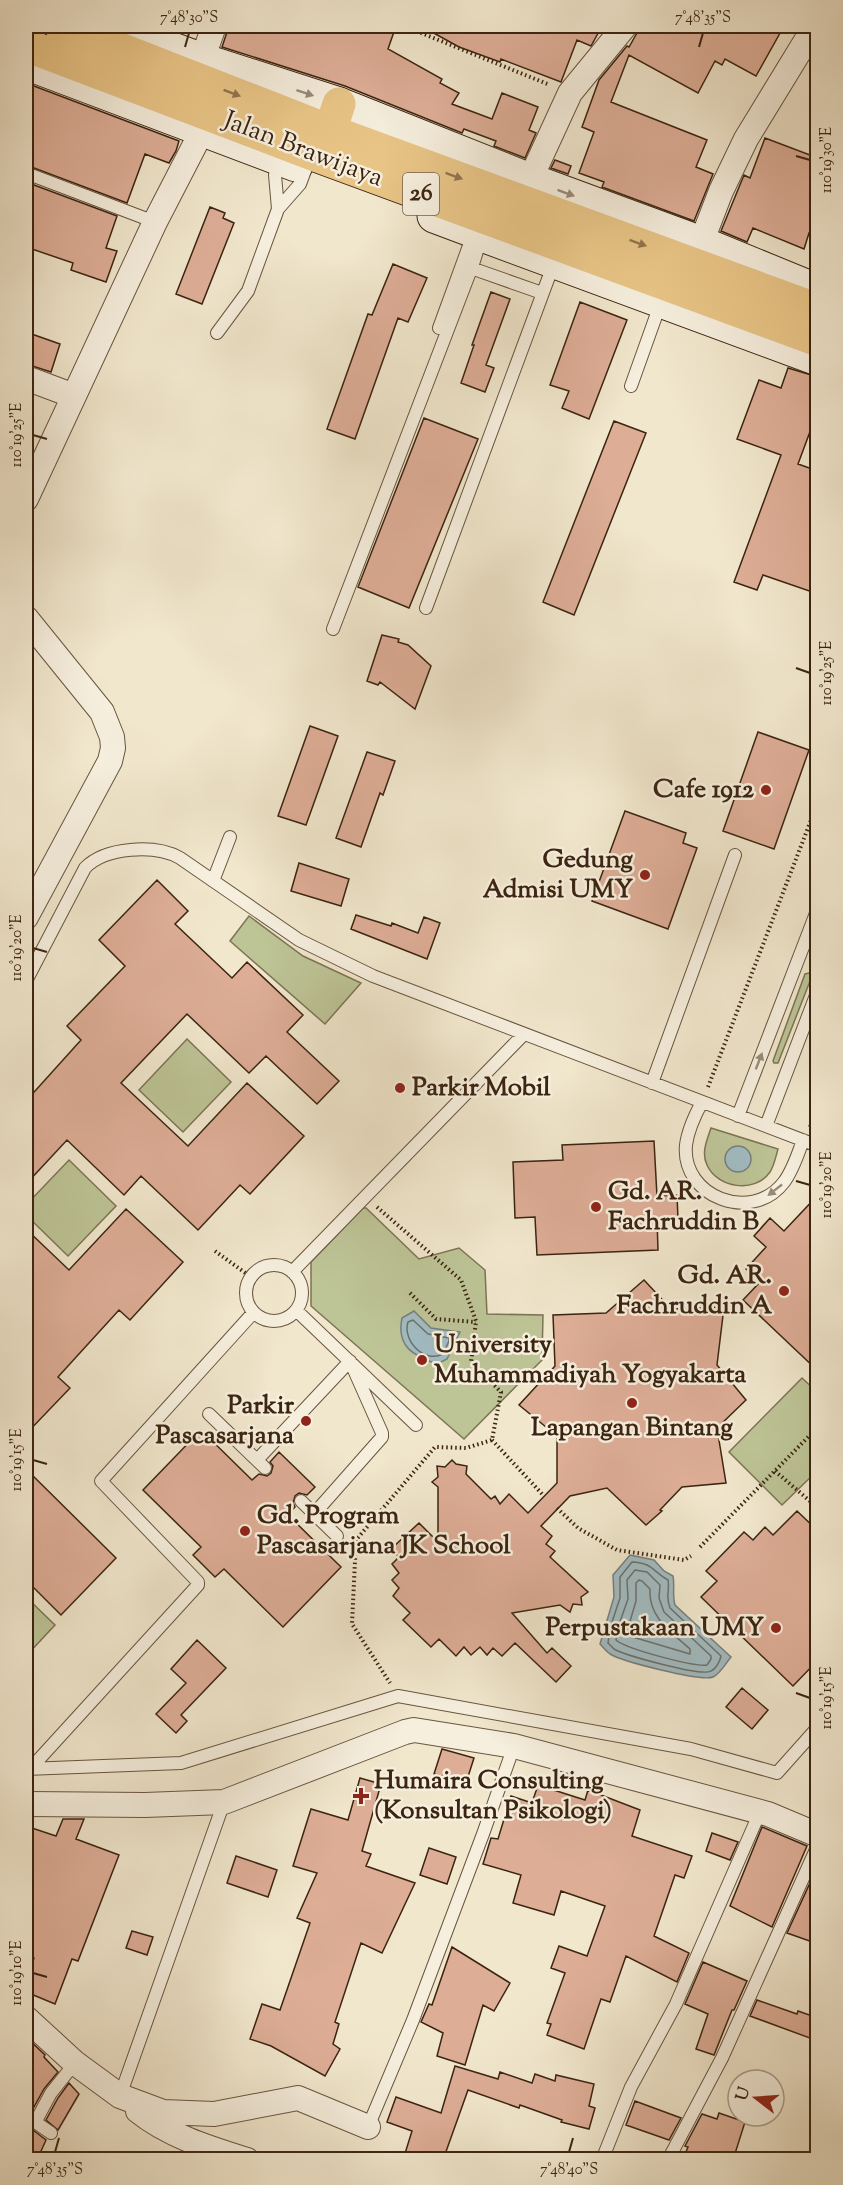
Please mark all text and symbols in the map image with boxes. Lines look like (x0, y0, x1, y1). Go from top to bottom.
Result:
text: 7°48'30"S (160, 8, 218, 29)
text: 7°48'35"S (675, 8, 731, 29)
one-way arrow (224, 88, 242, 98)
one-way arrow (296, 89, 314, 99)
street label: Jalan Brawijaya (216, 102, 388, 197)
text: 110°19'30"E (817, 127, 838, 193)
one-way arrow (445, 172, 463, 182)
road number: 26 (403, 173, 439, 215)
one-way arrow (557, 189, 575, 199)
one-way arrow (629, 238, 647, 248)
text: 110°19'25"E (7, 403, 28, 467)
text: 110°19'25"E (817, 641, 838, 705)
place label: Cafe 1912 (653, 772, 755, 809)
marker: Cafe 1912 (759, 783, 773, 797)
place label: Gedung Admisi UMY (483, 842, 633, 909)
marker: Gedung Admisi UMY (638, 868, 652, 882)
text: 110°19'20"E (7, 914, 28, 982)
one-way arrow (755, 1052, 765, 1070)
place label: Parkir Mobil (412, 1070, 551, 1107)
marker: Parkir Mobil (393, 1081, 407, 1095)
text: 110°19'20"E (817, 1151, 838, 1219)
place label: Gd. AR. Fachruddin B (608, 1174, 759, 1241)
one-way arrow (767, 1184, 783, 1196)
marker: Gd. AR. Fachruddin B (589, 1200, 603, 1214)
place label: Gd. AR. Fachruddin A (616, 1258, 773, 1325)
marker: Gd. AR. Fachruddin A (777, 1284, 791, 1298)
place label: University Muhammadiyah Yogyakarta (434, 1327, 746, 1394)
marker: University Muhammadiyah Yogyakarta (415, 1353, 429, 1367)
place label: Parkir Pascasarjana (156, 1388, 294, 1455)
marker: Lapangan Bintang (625, 1396, 639, 1410)
place label: Lapangan Bintang (531, 1410, 733, 1447)
marker: Parkir Pascasarjana (299, 1414, 313, 1428)
text: 110°19'15"E (7, 1428, 28, 1492)
place label: Gd. Program Pascasarjana JK School (257, 1498, 511, 1565)
marker: Gd. Program Pascasarjana JK School (238, 1524, 252, 1538)
place label: Perpustakaan UMY (545, 1610, 764, 1647)
marker: Perpustakaan UMY (769, 1621, 783, 1635)
text: 110°19'15"E (817, 1666, 838, 1730)
place label: Humaira Consulting (Konsultan Psikologi) (374, 1763, 612, 1830)
marker: Humaira Consulting (Konsultan Psikologi) (352, 1787, 370, 1805)
text: 110°19'10"E (7, 1940, 28, 2006)
north arrow (726, 2068, 786, 2128)
text: U (731, 2084, 757, 2104)
text: 7°48'35"S (27, 2160, 83, 2181)
text: 7°48'40"S (540, 2160, 598, 2181)

